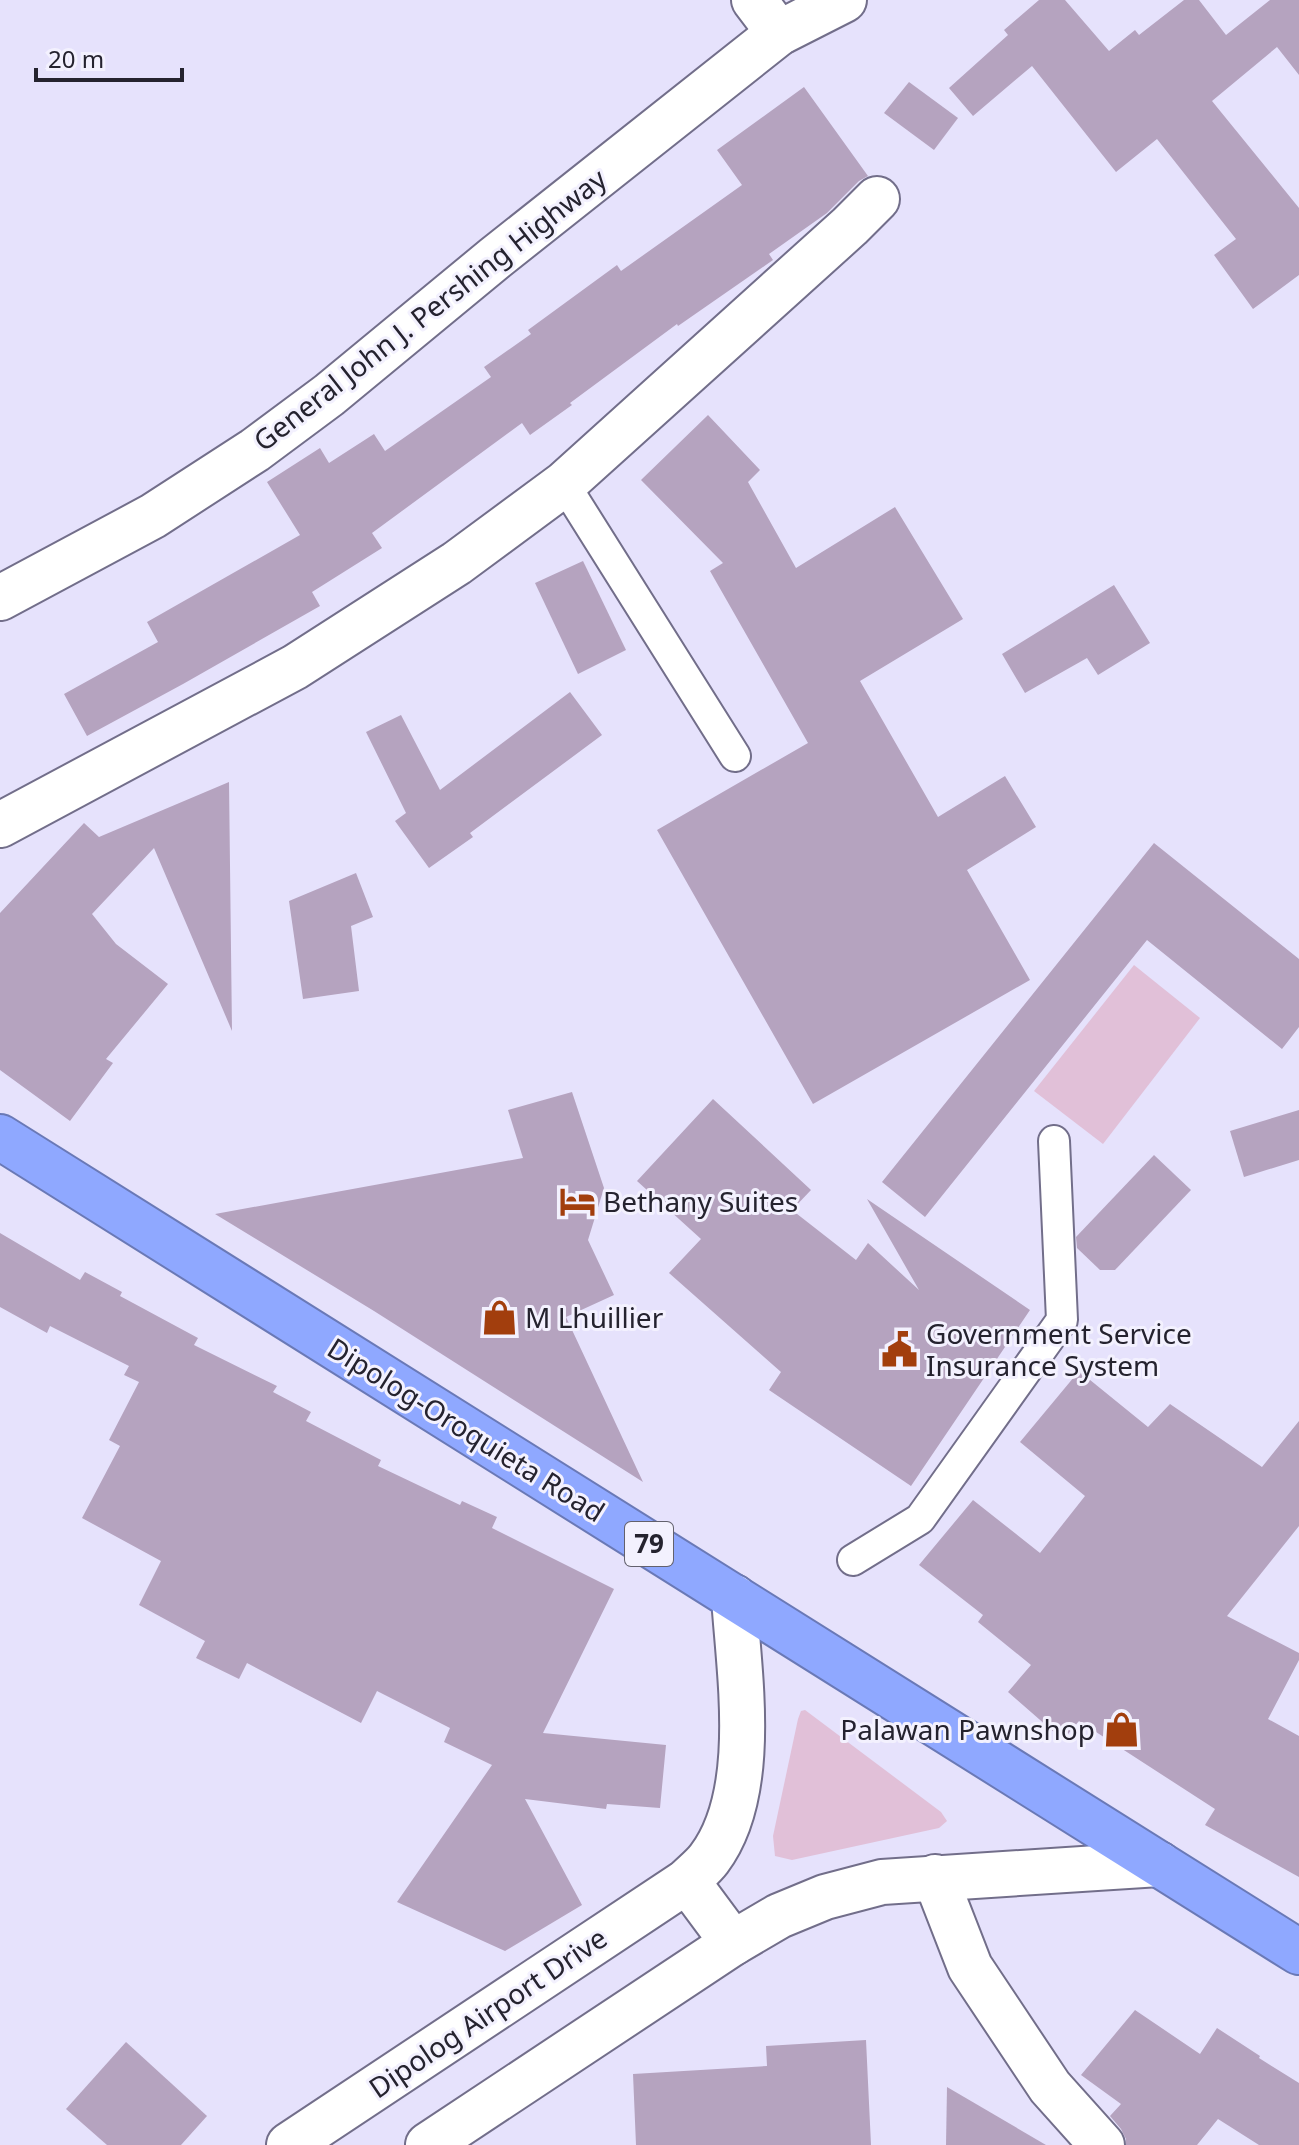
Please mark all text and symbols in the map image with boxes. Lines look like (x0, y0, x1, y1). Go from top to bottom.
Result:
scale bar (36, 32, 182, 82)
text: 20 m (48, 42, 104, 75)
street label: General John J. Pershing Highway (245, 159, 614, 459)
place label: Bethany Suites (603, 1182, 798, 1220)
hotel icon: Bethany Suites (558, 1183, 596, 1221)
place label: M Lhuillier (525, 1298, 664, 1336)
shop icon: M Lhuillier (480, 1299, 518, 1337)
place label: Government Service Insurance System (926, 1314, 1192, 1384)
street label: Dipolog-Oroquieta Road (321, 1328, 612, 1530)
public building icon: Government Service Insurance System (881, 1331, 919, 1369)
road number: 79 (625, 1522, 673, 1566)
place label: Palawan Pawnshop (840, 1710, 1095, 1748)
shop icon: Palawan Pawnshop (1102, 1711, 1140, 1749)
street label: Dipolog Airport Drive (361, 1918, 614, 2106)

